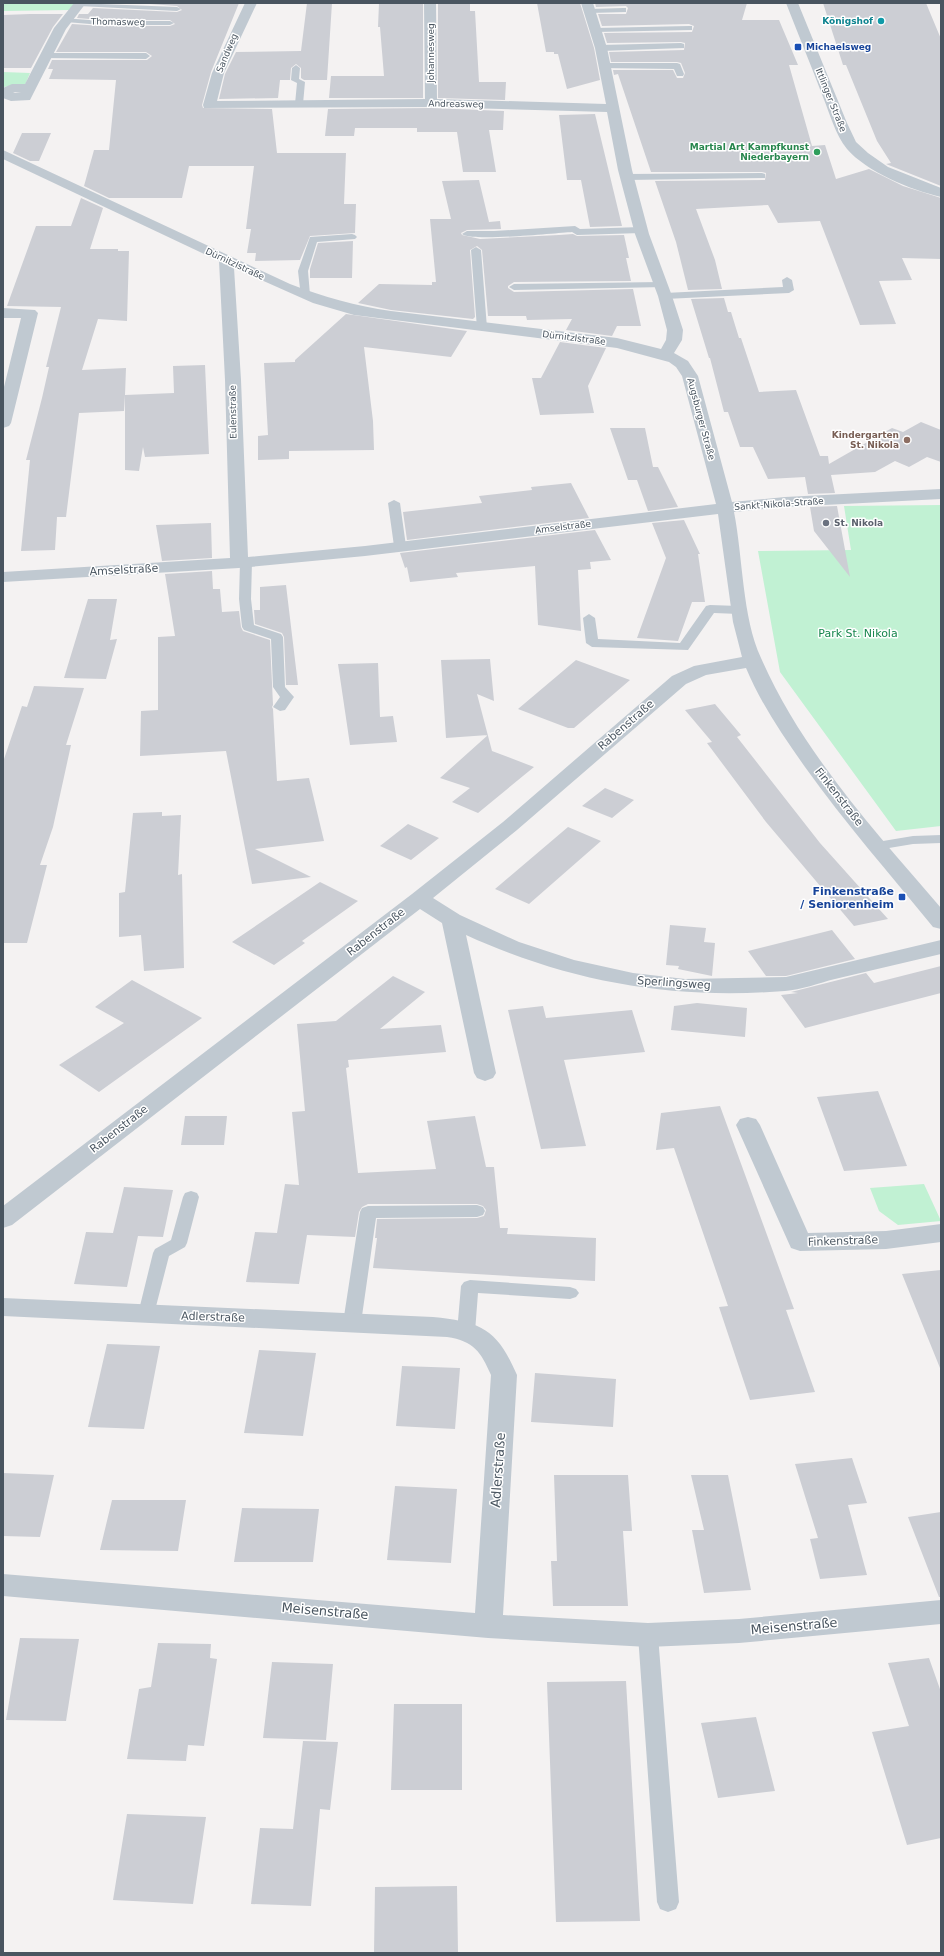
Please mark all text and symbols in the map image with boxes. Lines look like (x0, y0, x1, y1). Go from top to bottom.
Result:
place label: Königshof (822, 16, 873, 26)
marker: Königshof (876, 16, 886, 26)
street label: Thomasweg (90, 17, 145, 27)
street label: Johannesweg (426, 23, 436, 84)
street label: Sandweg (214, 32, 240, 74)
marker: Michaelsweg (793, 42, 803, 52)
place label: Michaelsweg (806, 42, 871, 52)
street label: Ittlinger Straße (814, 67, 849, 134)
street label: Andreasweg (428, 99, 484, 109)
place label: Martial Art Kampfkunst Niederbayern (690, 142, 810, 162)
marker: Martial Art Kampfkunst Niederbayern (812, 147, 822, 157)
street label: Dürnitzlstraße (204, 246, 266, 282)
street label: Dürnitzlstraße (542, 329, 607, 347)
street label: Augsburger Straße (685, 377, 717, 462)
street label: Eulenstraße (228, 385, 238, 439)
place label: Kindergarten St. Nikola (832, 430, 899, 450)
marker: Kindergarten St. Nikola (902, 435, 912, 445)
street label: Sankt-Nikola-Straße (734, 496, 824, 512)
marker: St. Nikola (821, 518, 831, 528)
place label: St. Nikola (834, 518, 883, 528)
street label: Amselstraße (534, 519, 592, 535)
street label: Amselstraße (89, 562, 159, 578)
park label: Park St. Nikola (818, 627, 898, 640)
street label: Rabenstraße (595, 697, 657, 753)
street label: Finkenstraße (812, 765, 866, 829)
place label: Finkenstraße / Seniorenheim (800, 885, 894, 911)
marker: Finkenstraße / Seniorenheim (897, 892, 907, 902)
street label: Rabenstraße (344, 905, 408, 959)
street label: Sperlingsweg (637, 974, 711, 992)
street label: Rabenstraße (87, 1102, 151, 1156)
street label: Finkenstraße (808, 1233, 879, 1249)
street label: Adlerstraße (181, 1309, 245, 1325)
street label: Adlerstraße (488, 1432, 508, 1508)
street label: Meisenstraße (281, 1600, 369, 1622)
street label: Meisenstraße (750, 1615, 838, 1637)

